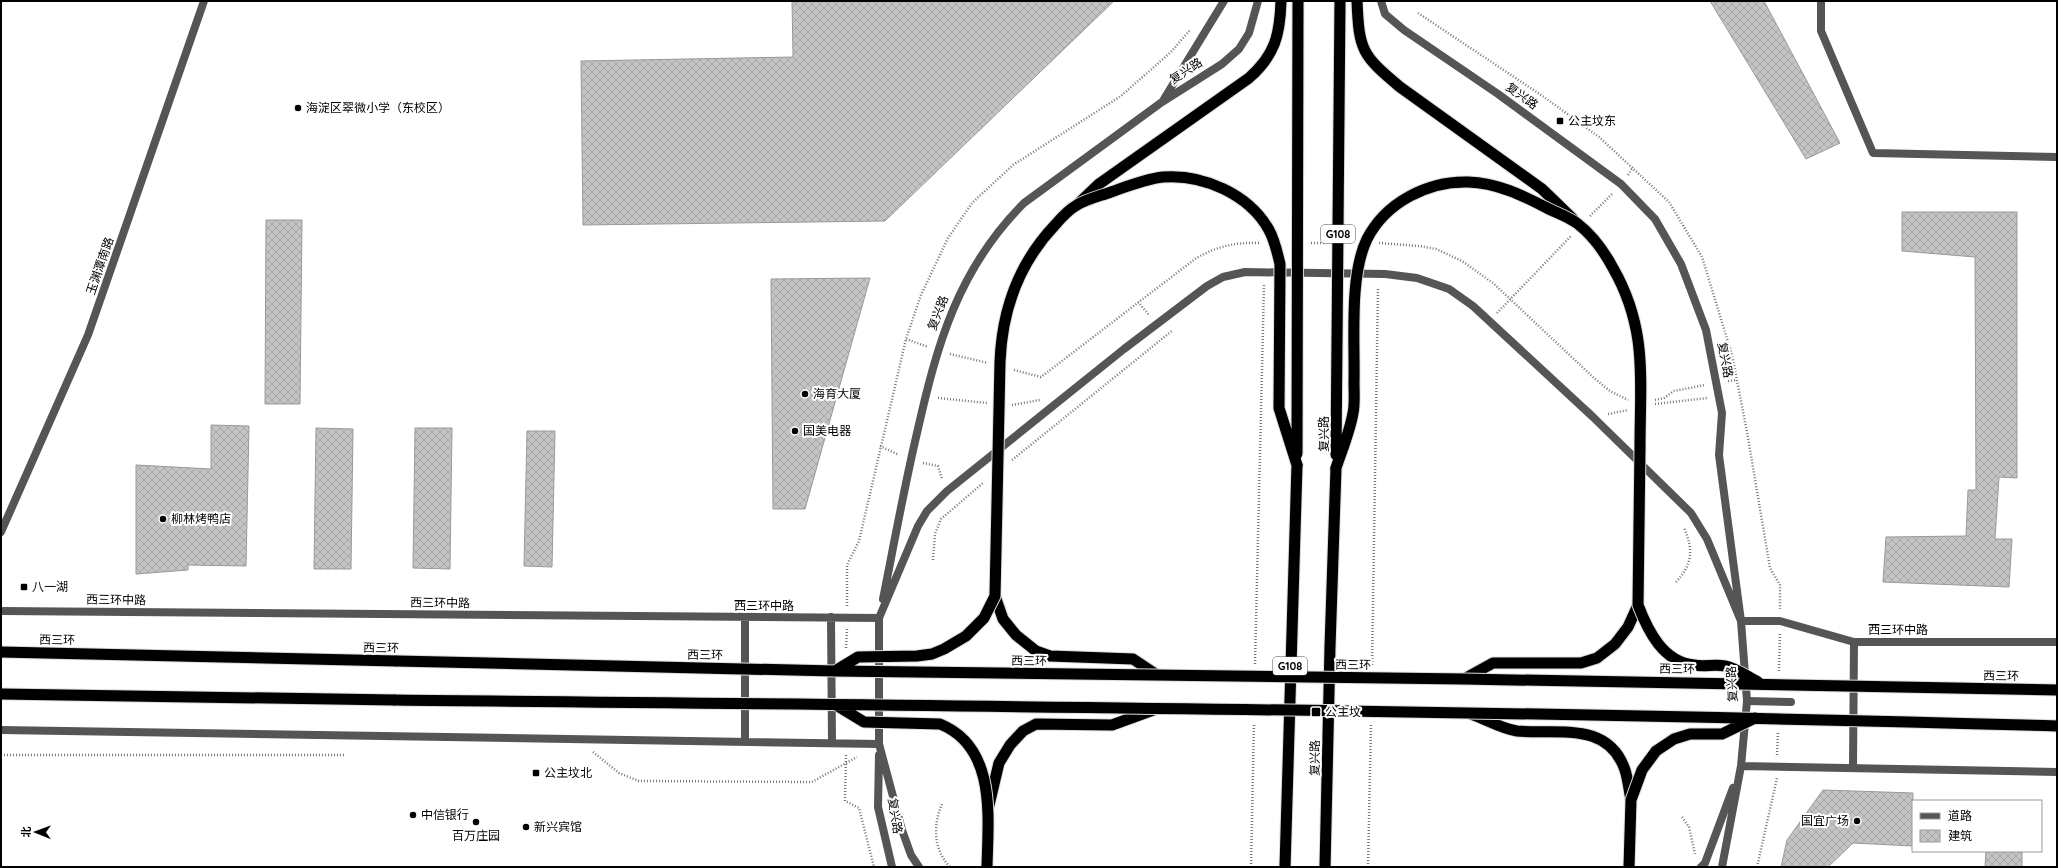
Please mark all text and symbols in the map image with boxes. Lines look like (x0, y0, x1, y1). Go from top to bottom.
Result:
street label: 复兴路 (1167, 54, 1205, 87)
street label: 复兴路 (1503, 79, 1541, 112)
place label: 海淀区翠微小学（东校区） (306, 100, 450, 115)
marker: 海淀区翠微小学（东校区） (293, 103, 303, 113)
place label: 公主坟东 (1568, 113, 1616, 128)
marker: 公主坟东 (1555, 116, 1565, 126)
road number: G108 (1321, 225, 1355, 243)
street label: 玉渊潭南路 (83, 235, 116, 297)
street label: 复兴路 (924, 293, 951, 332)
street label: 复兴路 (1715, 341, 1736, 379)
place label: 海育大厦 (813, 386, 861, 401)
marker: 海育大厦 (800, 389, 810, 399)
street label: 复兴路 (1316, 416, 1331, 452)
place label: 国美电器 (803, 423, 851, 438)
marker: 国美电器 (790, 426, 800, 436)
place label: 柳林烤鸭店 (171, 511, 231, 526)
marker: 柳林烤鸭店 (158, 514, 168, 524)
place label: 八一湖 (32, 579, 68, 594)
marker: 八一湖 (19, 582, 29, 592)
street label: 西三环中路 (86, 591, 146, 608)
street label: 西三环中路 (410, 594, 470, 611)
street label: 西三环中路 (734, 598, 794, 613)
street label: 西三环中路 (1868, 622, 1928, 637)
street label: 西三环 (39, 632, 75, 647)
street label: 西三环 (363, 640, 399, 655)
street label: 西三环 (687, 647, 723, 662)
street label: 西三环 (1011, 653, 1047, 668)
road number: G108 (1273, 657, 1307, 675)
street label: 西三环 (1335, 657, 1371, 672)
street label: 西三环 (1659, 661, 1695, 676)
street label: 复兴路 (1723, 666, 1740, 702)
street label: 西三环 (1983, 668, 2019, 683)
place label: 公主坟 (1325, 704, 1361, 719)
marker: 公主坟 (1310, 706, 1322, 718)
street label: 复兴路 (1307, 740, 1322, 776)
place label: 公主坟北 (544, 765, 592, 780)
marker: 公主坟北 (531, 768, 541, 778)
street label: 复兴路 (885, 797, 906, 835)
legend (1912, 800, 2042, 852)
place label: 中信银行 (421, 807, 469, 822)
text: 道路 (1948, 808, 1972, 823)
marker: 中信银行 (408, 810, 418, 820)
north arrow (16, 812, 56, 852)
place label: 国宜广场 (1801, 813, 1849, 828)
marker: 国宜广场 (1852, 816, 1862, 826)
marker: 百万庄园 (471, 817, 481, 827)
place label: 新兴宾馆 (534, 819, 582, 834)
marker: 新兴宾馆 (521, 822, 531, 832)
text: 北 (19, 826, 33, 837)
place label: 百万庄园 (452, 828, 500, 843)
text: 建筑 (1948, 828, 1972, 843)

